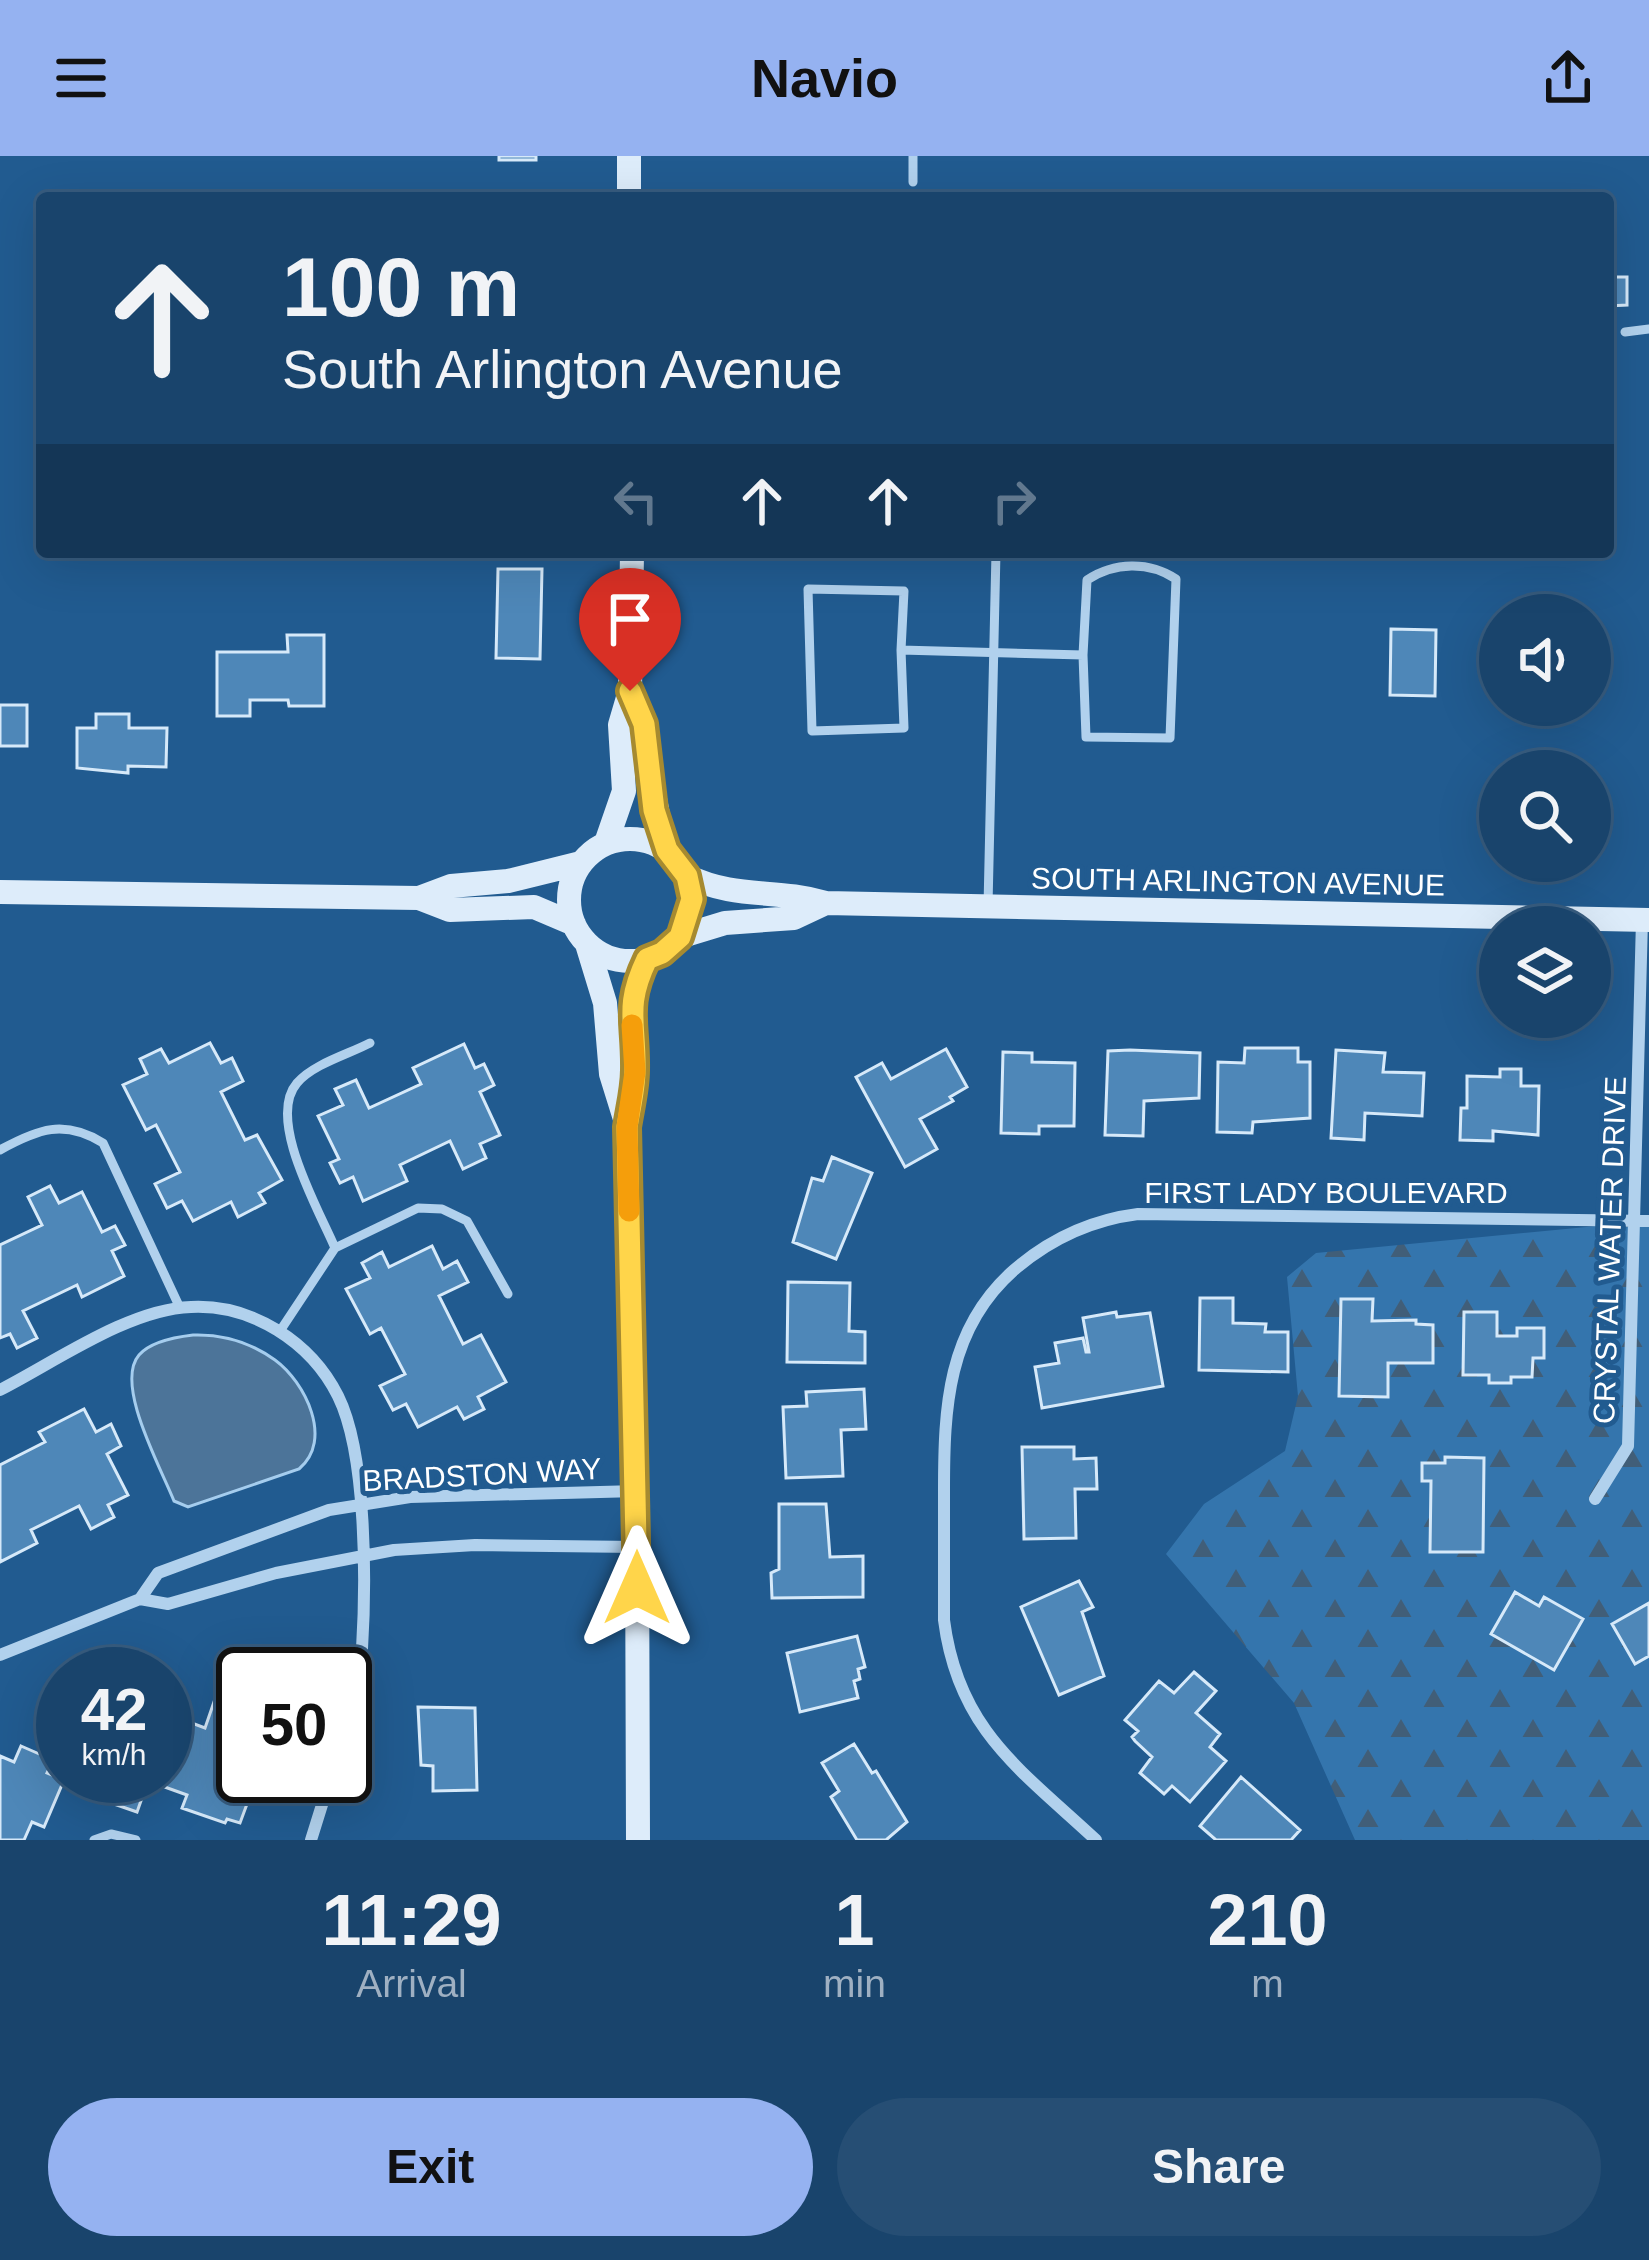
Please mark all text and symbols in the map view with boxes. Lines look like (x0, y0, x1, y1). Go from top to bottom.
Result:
icon: menu (48, 45, 114, 111)
icon: share (1535, 45, 1601, 111)
text: Navio (751, 48, 898, 108)
icon: ahead (84, 240, 240, 396)
text: 100 m (282, 240, 520, 334)
text: South Arlington Avenue (282, 339, 842, 399)
icon: left (603, 468, 669, 534)
icon: ahead (729, 468, 795, 534)
icon: ahead (855, 468, 921, 534)
icon: right (981, 468, 1047, 534)
pin (579, 568, 681, 691)
icon: arrive (597, 586, 663, 652)
map controls (1479, 594, 1611, 1038)
button: sound (1479, 594, 1611, 726)
button: search (1479, 750, 1611, 882)
street label: SOUTH ARLINGTON AVENUE (1031, 861, 1445, 902)
button: layers (1479, 906, 1611, 1038)
street label: CRYSTAL WATER DRIVE (1587, 1076, 1632, 1424)
street label: FIRST LADY BOULEVARD (1144, 1176, 1508, 1209)
street label: BRADSTON WAY (362, 1452, 602, 1497)
position arrow (574, 1525, 700, 1651)
speed limit sign: 50 (216, 1647, 372, 1803)
text: 42 (81, 1676, 147, 1743)
text: km/h (81, 1738, 147, 1771)
text: 11:29 (321, 1880, 502, 1960)
text: 1 (834, 1880, 875, 1960)
text: 210 (1207, 1880, 1328, 1960)
text: Arrival (356, 1962, 467, 2005)
text: min (823, 1962, 886, 2005)
text: m (1251, 1962, 1284, 2005)
button: Exit (48, 2098, 813, 2236)
button: Share (837, 2098, 1601, 2236)

